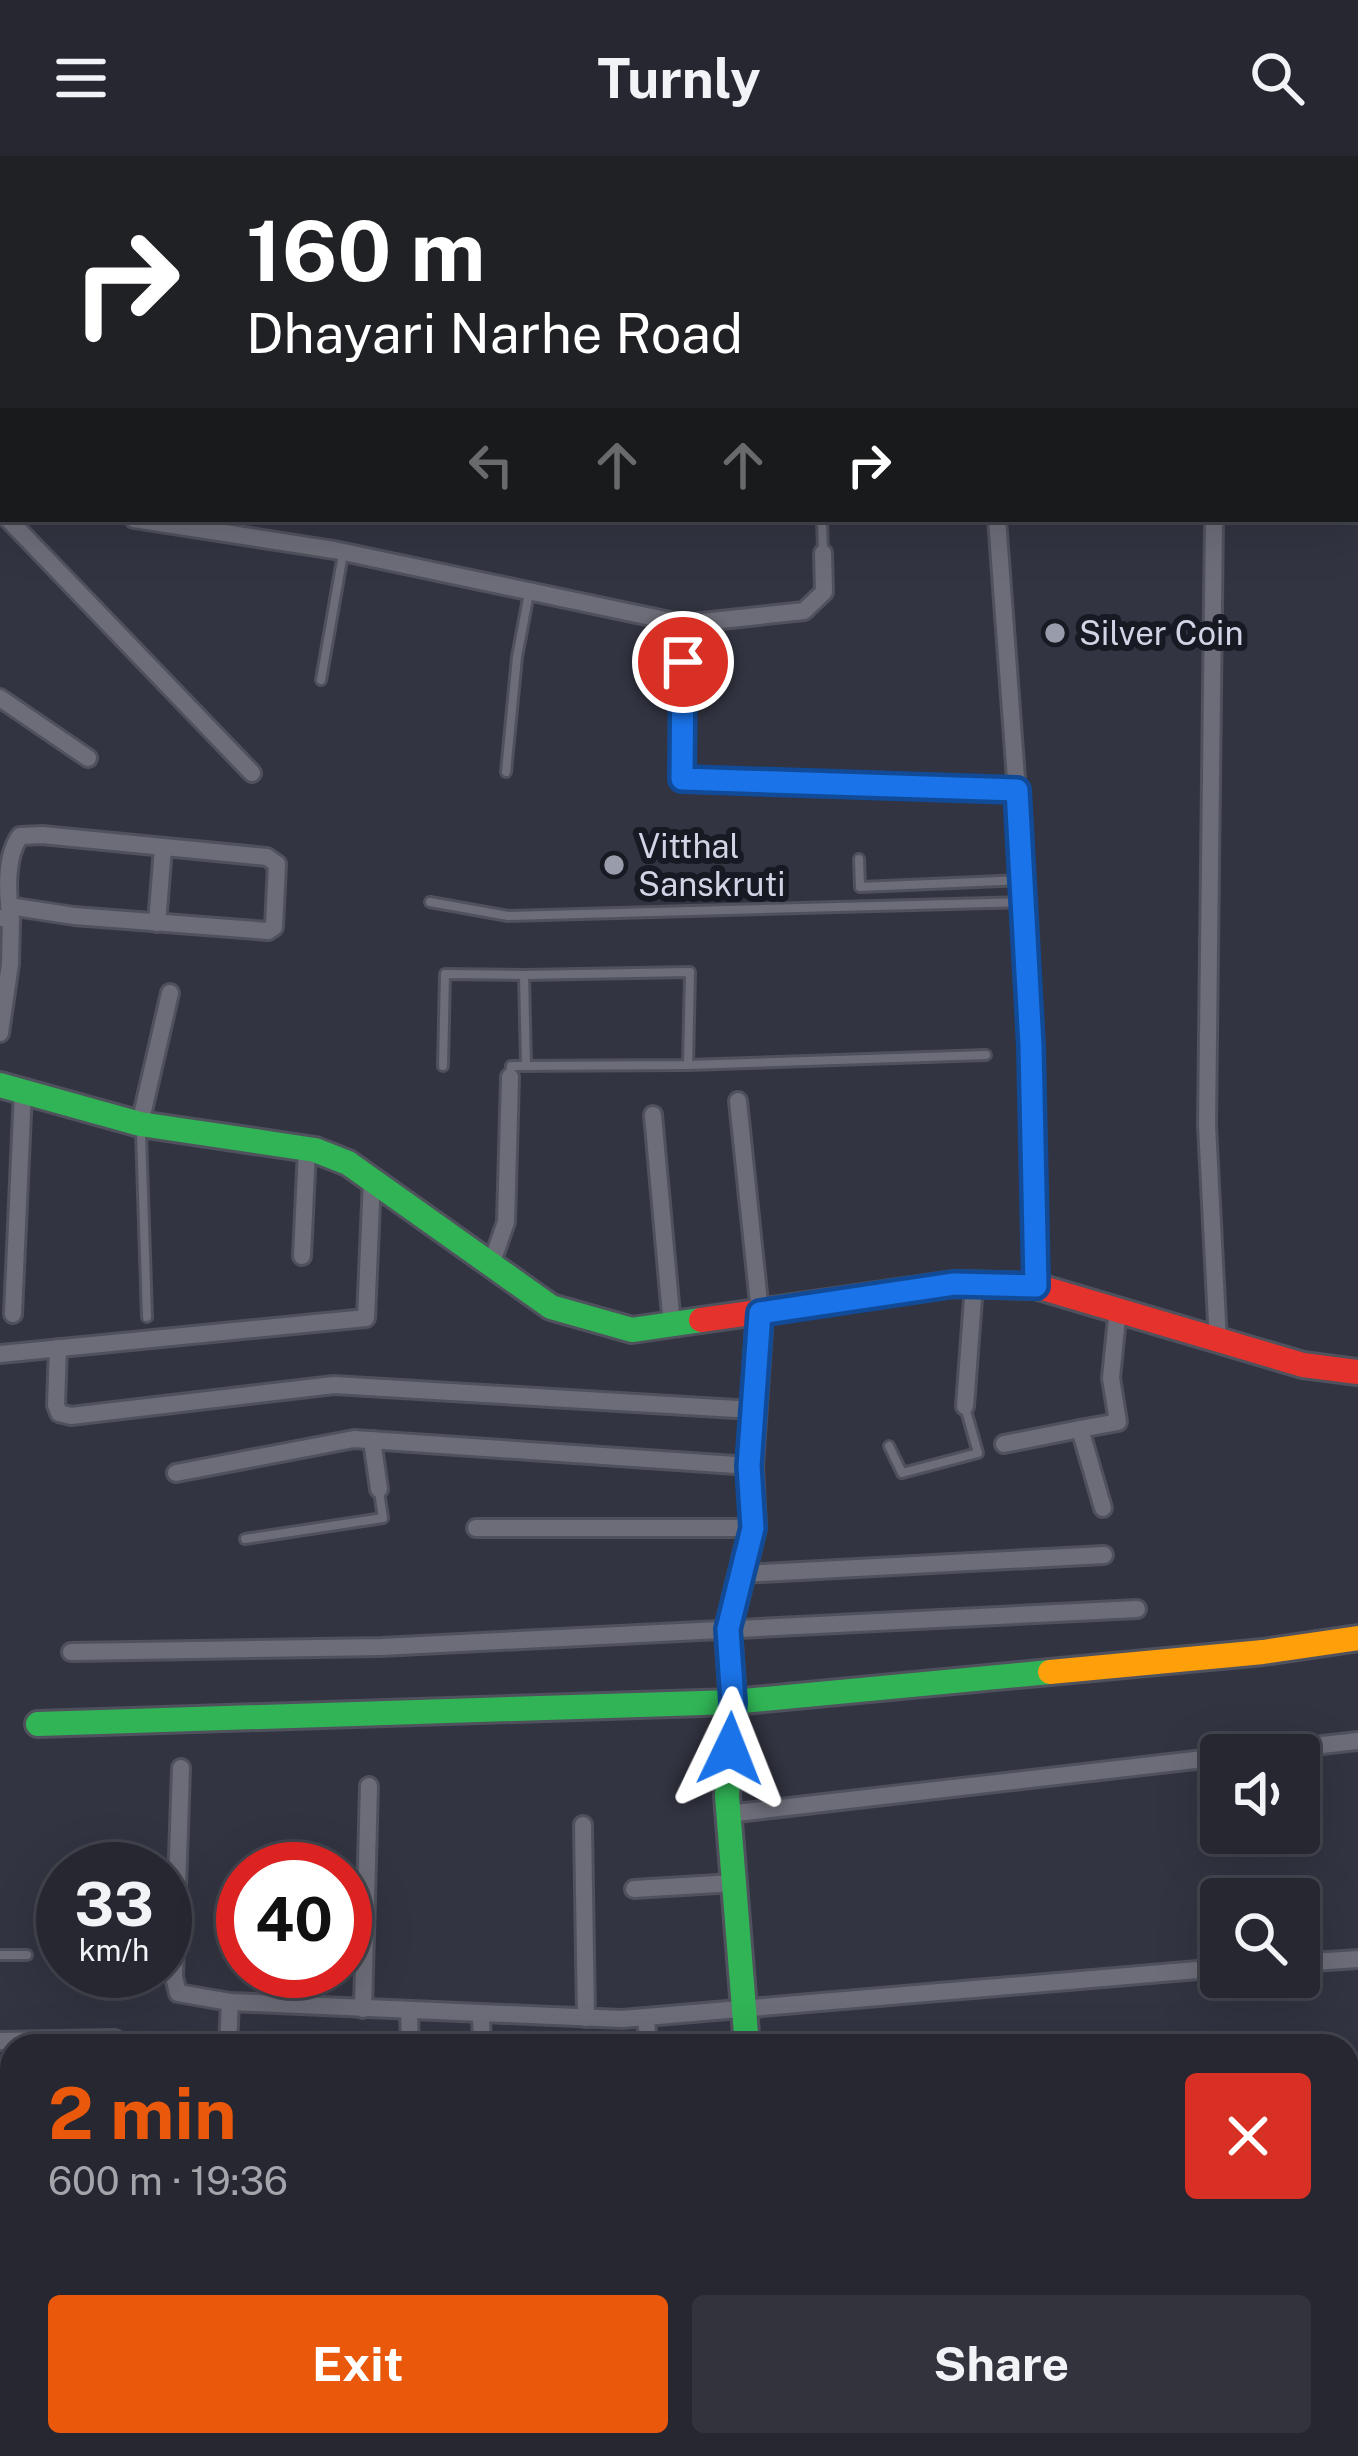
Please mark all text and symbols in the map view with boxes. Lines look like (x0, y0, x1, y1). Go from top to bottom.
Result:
icon: menu (48, 45, 114, 111)
icon: search (1244, 45, 1310, 111)
text: Turnly (597, 47, 761, 110)
text: 160 m (246, 201, 485, 300)
icon: right (48, 204, 204, 360)
text: Dhayari Narhe Road (246, 302, 743, 365)
icon: left (458, 432, 524, 498)
icon: ahead (584, 432, 650, 498)
icon: ahead (710, 432, 776, 498)
icon: right (836, 432, 902, 498)
pin (632, 611, 734, 713)
place label: Silver Coin (1079, 614, 1244, 652)
marker: Silver Coin (1042, 620, 1068, 646)
icon: arrive (650, 629, 716, 695)
place label: Vitthal Sanskruti (638, 827, 785, 903)
marker: Vitthal Sanskruti (601, 852, 627, 878)
position arrow (667, 1686, 793, 1812)
map controls (1200, 1734, 1320, 1998)
button: sound (1200, 1734, 1320, 1854)
speed limit sign: 40 (216, 1842, 372, 1998)
text: 33 (74, 1869, 154, 1940)
button: search (1200, 1878, 1320, 1998)
text: km/h (79, 1932, 149, 1968)
text: 2 min (48, 2071, 237, 2155)
button: close (1185, 2073, 1311, 2199)
text: 600 m · 19:36 (48, 2158, 288, 2204)
button: Exit (48, 2295, 668, 2433)
button: Share (692, 2295, 1311, 2433)

